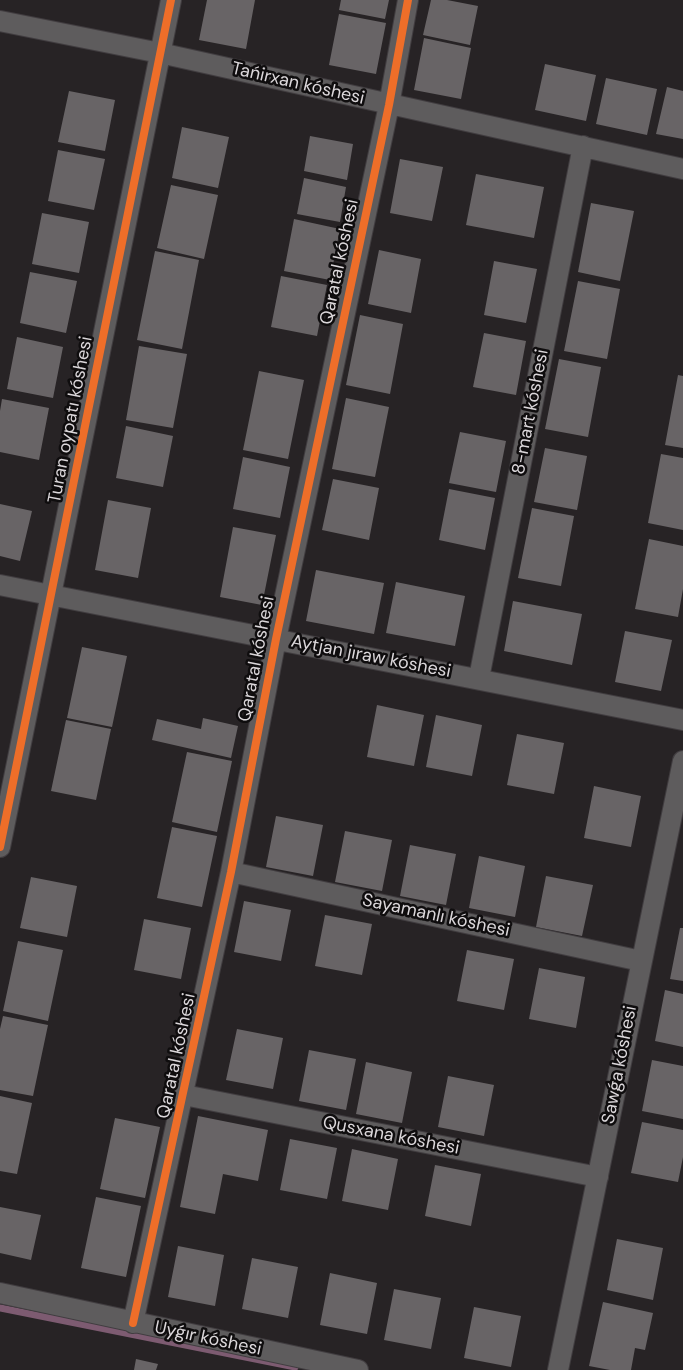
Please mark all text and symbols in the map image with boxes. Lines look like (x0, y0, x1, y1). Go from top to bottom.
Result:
street label: Tańirxan kóshesi (229, 58, 367, 110)
street label: Qaratal kóshesi (316, 197, 364, 327)
street label: Turan oypatı kóshesi (44, 335, 98, 505)
street label: 8-mart kóshesi (508, 348, 554, 476)
street label: Qaratal kóshesi (234, 594, 280, 724)
street label: Aytjan jıraw kóshesi (289, 631, 453, 683)
street label: Sayamanlı kóshesi (360, 890, 512, 942)
street label: Qaratal kóshesi (153, 991, 201, 1121)
street label: Sawǵa kóshesi (598, 1004, 642, 1126)
street label: Qusxana kóshesi (321, 1112, 461, 1160)
street label: Uyǵır kóshesi (153, 1317, 263, 1361)

